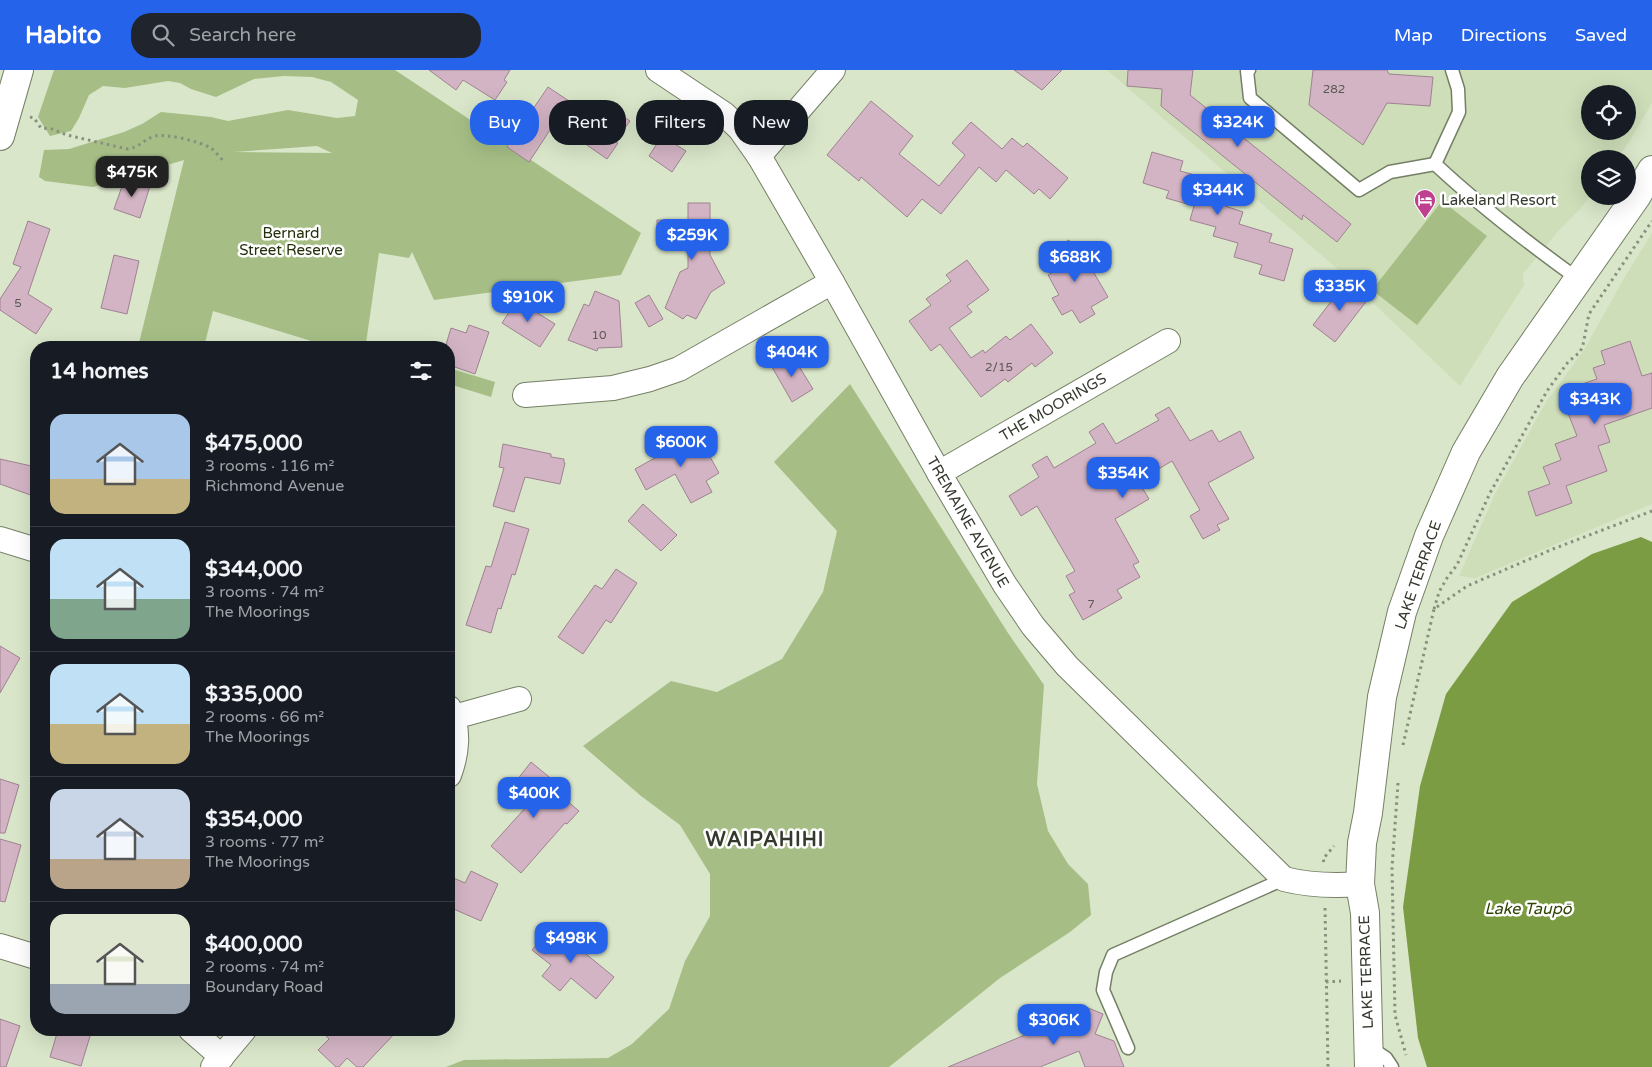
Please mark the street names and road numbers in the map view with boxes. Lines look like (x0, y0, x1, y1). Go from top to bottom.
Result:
street label: THE MOORINGS (996, 369, 1110, 445)
street label: TREMAINE AVENUE (923, 453, 1013, 591)
street label: LAKE TERRACE (1391, 518, 1445, 632)
street label: LAKE TERRACE (1355, 915, 1377, 1029)

